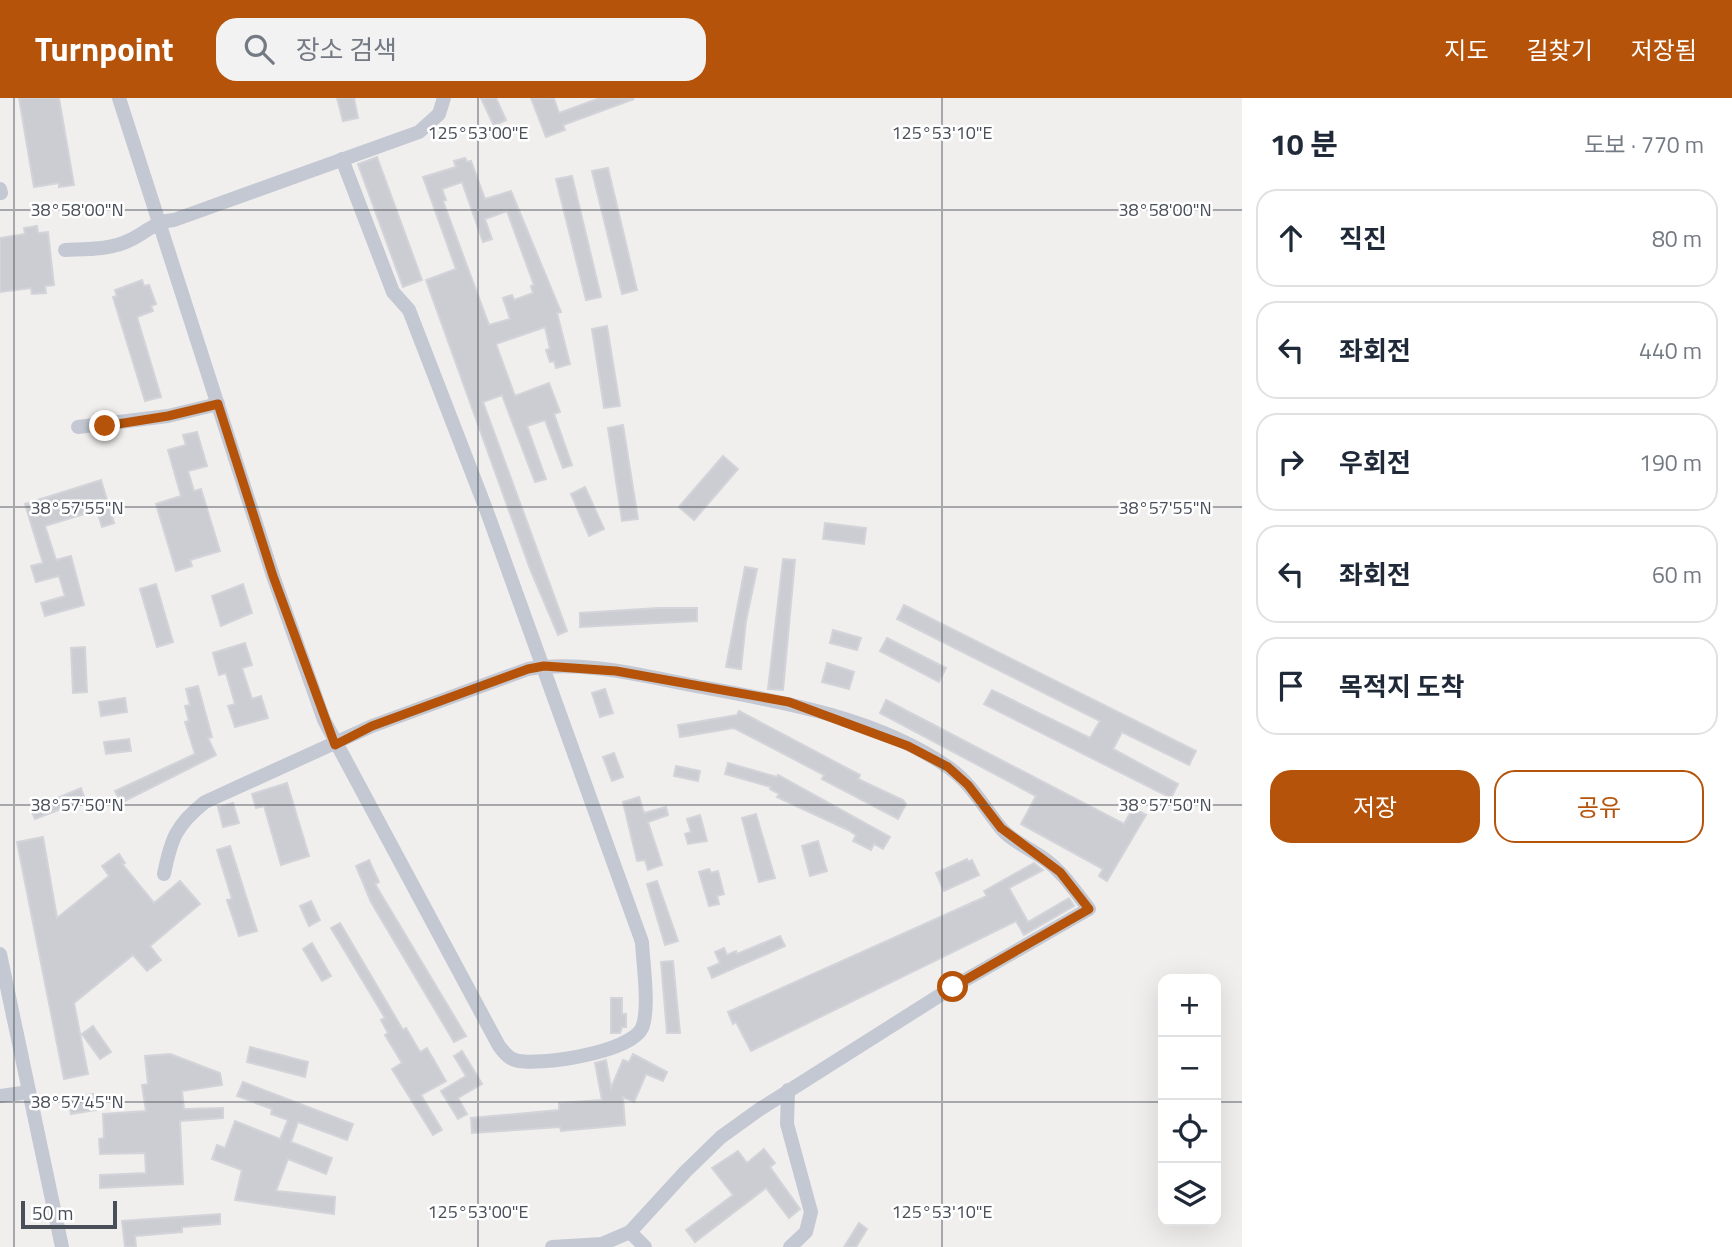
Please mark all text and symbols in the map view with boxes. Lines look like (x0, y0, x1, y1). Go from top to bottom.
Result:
search box (216, 18, 706, 81)
text: Turnpoint (35, 24, 174, 74)
icon: search (240, 30, 278, 68)
text: 장소 검색 (296, 30, 397, 69)
text: 지도 (1444, 32, 1489, 68)
text: 길찾기 (1527, 32, 1593, 68)
text: 저장됨 (1631, 32, 1697, 68)
text: 125°53'00"E (427, 119, 529, 146)
text: 125°53'10"E (891, 119, 993, 146)
text: 10 분 (1270, 121, 1338, 167)
text: 도보 · 770 m (1584, 127, 1704, 162)
text: 38°58'00"N (30, 196, 124, 223)
text: 38°58'00"N (1118, 196, 1212, 223)
icon: ahead (1272, 219, 1310, 257)
text: 직진 (1339, 219, 1387, 258)
text: 80 m (1652, 221, 1702, 256)
icon: left (1272, 331, 1310, 369)
text: 좌회전 (1339, 331, 1411, 370)
text: 440 m (1639, 333, 1702, 368)
route end (89, 410, 120, 441)
icon: right (1272, 443, 1310, 481)
text: 우회전 (1339, 443, 1411, 482)
text: 190 m (1639, 445, 1702, 480)
text: 38°57'55"N (30, 494, 124, 521)
text: 38°57'55"N (1118, 494, 1212, 521)
icon: left (1272, 555, 1310, 593)
text: 좌회전 (1339, 555, 1411, 594)
text: 60 m (1652, 557, 1702, 592)
icon: arrive (1272, 667, 1310, 705)
text: 목적지 도착 (1339, 667, 1464, 706)
button: 저장 (1270, 770, 1480, 843)
button: 공유 (1494, 770, 1704, 843)
text: 38°57'50"N (30, 791, 124, 818)
text: 38°57'50"N (1118, 791, 1212, 818)
route start (937, 971, 968, 1002)
map controls (1158, 974, 1221, 1226)
button: + (1158, 974, 1221, 1037)
button: − (1158, 1037, 1221, 1100)
text: 38°57'45"N (30, 1088, 124, 1115)
button: locate (1158, 1100, 1221, 1163)
button: layers (1158, 1163, 1221, 1226)
scale bar (21, 1198, 117, 1230)
text: 50 m (32, 1198, 73, 1227)
text: 125°53'00"E (427, 1198, 529, 1225)
text: 125°53'10"E (891, 1198, 993, 1225)

